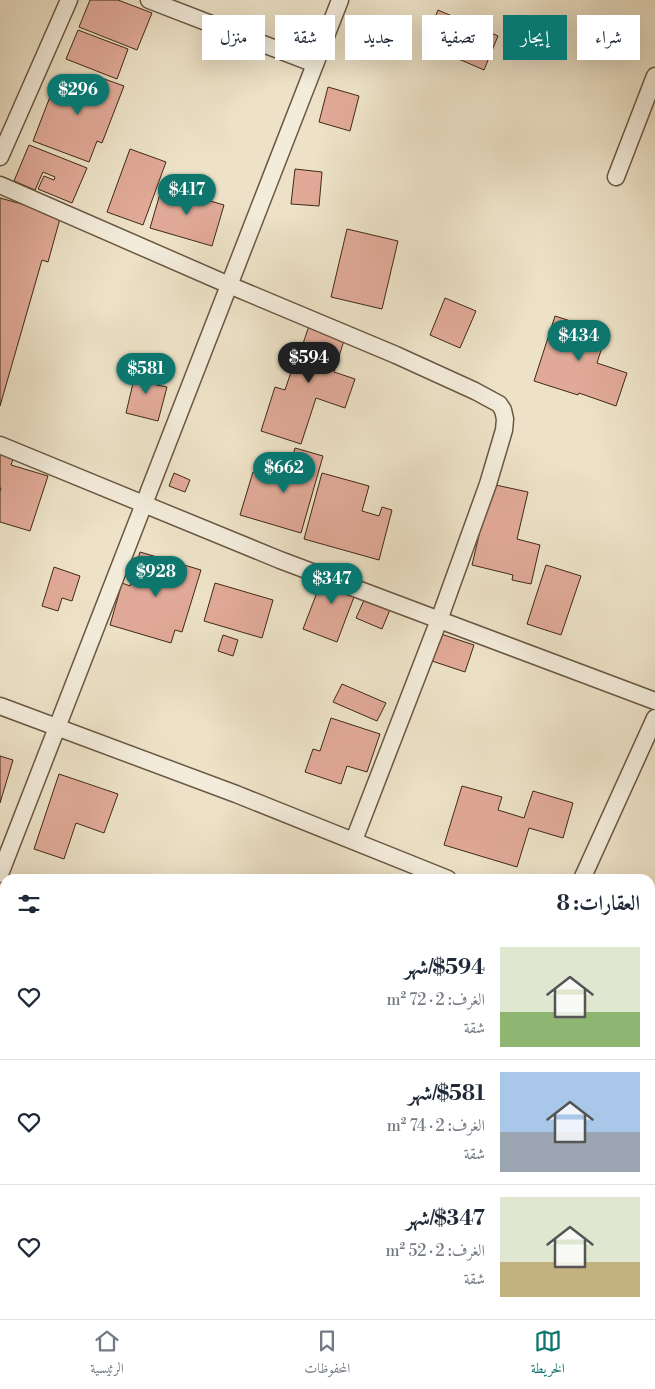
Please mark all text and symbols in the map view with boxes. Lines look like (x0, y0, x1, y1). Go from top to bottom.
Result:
chip: منزل (202, 15, 265, 60)
chip: شقة (275, 15, 335, 60)
chip: جديد (345, 15, 412, 60)
chip: تصفية (422, 15, 493, 60)
chip: إيجار (503, 15, 567, 60)
chip: شراء (577, 15, 640, 60)
pin: $296 (48, 74, 108, 116)
text: $296 (58, 80, 98, 100)
pin: $417 (157, 174, 217, 216)
text: $417 (169, 180, 205, 200)
pin: $434 (549, 320, 609, 362)
text: $434 (559, 326, 599, 346)
pin: $594 (279, 342, 339, 384)
text: $594 (289, 348, 329, 368)
pin: $581 (116, 352, 176, 395)
text: $581 (127, 359, 165, 379)
pin: $662 (254, 452, 314, 494)
text: $662 (264, 458, 304, 478)
pin: $928 (126, 556, 186, 598)
text: $928 (136, 562, 176, 582)
pin: $347 (302, 562, 362, 605)
text: $347 (313, 569, 351, 589)
icon: filters (15, 890, 43, 918)
text: العقارات: 8 (556, 891, 640, 917)
text: $594/شهر (404, 955, 485, 981)
icon: home (540, 967, 600, 1027)
icon: heart (15, 983, 43, 1011)
text: الغرف: 2 · 72 m² (386, 990, 485, 1010)
text: شقة (464, 1018, 485, 1038)
text: $581/شهر (408, 1081, 485, 1107)
icon: home (540, 1092, 600, 1152)
icon: heart (15, 1108, 43, 1136)
text: الغرف: 2 · 74 m² (387, 1116, 485, 1136)
text: شقة (464, 1144, 485, 1164)
text: $347/شهر (406, 1206, 485, 1232)
icon: home (540, 1217, 600, 1277)
icon: heart (15, 1233, 43, 1261)
text: الغرف: 2 · 52 m² (386, 1241, 485, 1261)
text: شقة (464, 1269, 485, 1289)
tab: الرئيسية (90, 1327, 124, 1382)
tab: المحفوظات (304, 1327, 350, 1382)
tab: الخريطة (531, 1327, 565, 1382)

